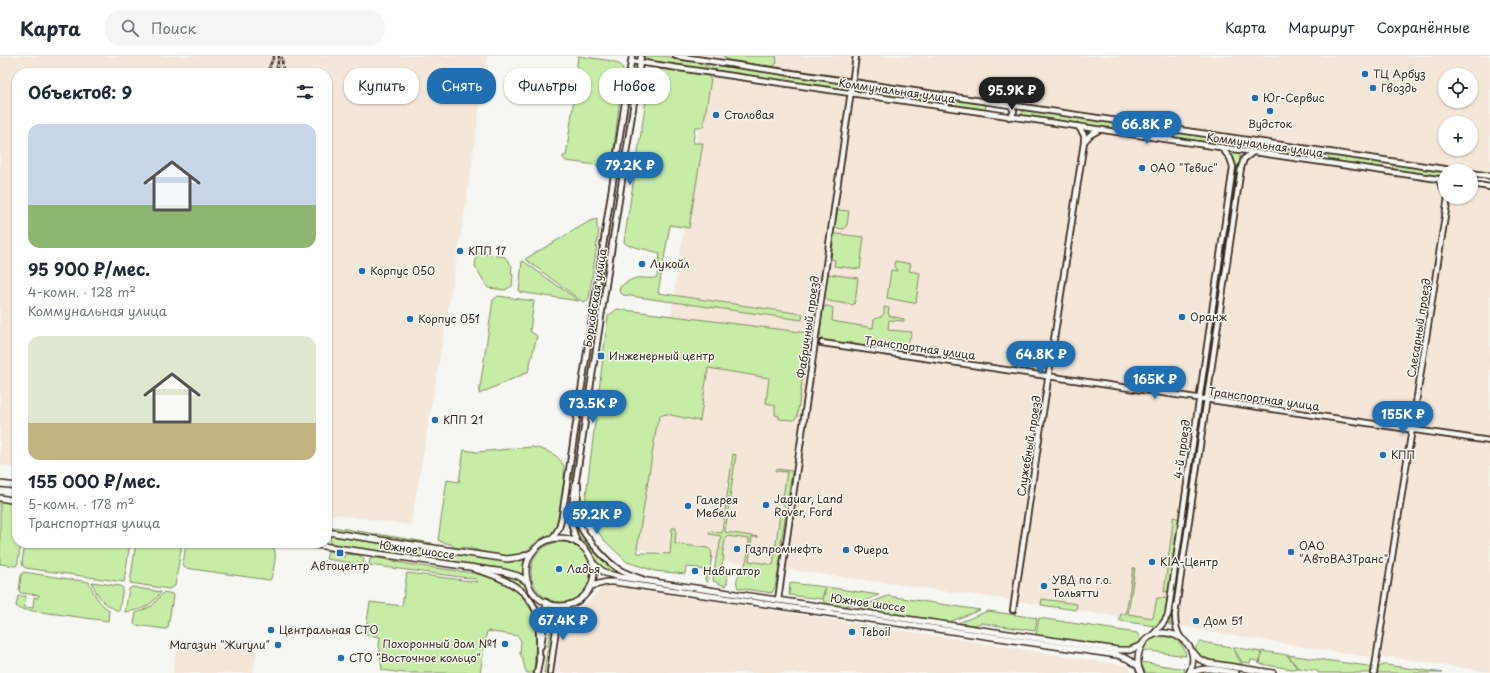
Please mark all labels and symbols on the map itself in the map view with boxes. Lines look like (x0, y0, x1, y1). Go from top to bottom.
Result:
place label: ТЦ Арбуз (1373, 65, 1426, 82)
marker: ТЦ Арбуз (1360, 69, 1370, 79)
street label: Коммунальная улица (838, 74, 957, 107)
pin: 95.9K ₽ (975, 77, 1049, 111)
place label: Гвоздь (1381, 79, 1417, 96)
marker: Гвоздь (1368, 83, 1378, 93)
place label: Юг-Сервис (1263, 89, 1325, 106)
marker: Юг-Сервис (1250, 93, 1260, 103)
place label: Столовая (724, 106, 775, 123)
marker: Вудсток (1265, 106, 1275, 116)
marker: Столовая (711, 110, 721, 120)
pin: 66.8K ₽ (1110, 111, 1184, 145)
place label: Вудсток (1248, 115, 1293, 132)
street label: Коммунальная улица (1206, 128, 1325, 161)
pin: 79.2K ₽ (593, 152, 667, 186)
place label: ОАО "Тевис" (1150, 159, 1218, 176)
marker: ОАО "Тевис" (1137, 163, 1147, 173)
place label: КПП 17 (468, 242, 506, 259)
marker: КПП 17 (455, 246, 465, 256)
street label: Борковская улица (578, 247, 611, 349)
place label: Лукойл (650, 255, 690, 272)
marker: Лукойл (637, 259, 647, 269)
place label: Корпус 050 (370, 262, 435, 279)
marker: Корпус 050 (357, 266, 367, 276)
street label: Фабричный проезд (792, 275, 823, 379)
street label: Слесарный проезд (1402, 277, 1435, 379)
place label: Оранж (1190, 308, 1227, 325)
place label: Корпус 051 (418, 310, 480, 327)
marker: Оранж (1177, 312, 1187, 322)
marker: Корпус 051 (405, 314, 415, 324)
street label: Транспортная улица (864, 331, 977, 364)
pin: 64.8K ₽ (1004, 341, 1078, 375)
place label: Инженерный центр (609, 347, 715, 364)
marker: Инженерный центр (596, 351, 606, 361)
pin: 165K ₽ (1122, 366, 1188, 400)
street label: Транспортная улица (1208, 382, 1321, 415)
pin: 73.5K ₽ (556, 390, 630, 424)
street label: Служебный проезд (1012, 394, 1045, 498)
pin: 155K ₽ (1370, 401, 1436, 435)
place label: КПП 21 (443, 411, 483, 428)
marker: КПП 21 (430, 415, 440, 425)
street label: 4-й проезд (1169, 418, 1194, 480)
place label: КПП (1391, 446, 1415, 463)
marker: КПП (1378, 450, 1388, 460)
place label: Jaguar, Land Rover, Ford (774, 490, 843, 520)
place label: Галерея Мебели (696, 491, 738, 521)
marker: Jaguar, Land Rover, Ford (761, 500, 771, 510)
pin: 59.2K ₽ (560, 501, 634, 535)
marker: Галерея Мебели (683, 501, 693, 511)
street label: Южное шоссе (378, 536, 456, 563)
place label: ОАО "АвтоВАЗТранс" (1299, 537, 1388, 567)
place label: Газпромнефть (745, 540, 822, 557)
place label: Фиера (854, 541, 889, 558)
marker: Газпромнефть (732, 544, 742, 554)
marker: Фиера (841, 545, 851, 555)
marker: ОАО "АвтоВАЗТранс" (1286, 547, 1296, 557)
marker: Автоцентр (335, 548, 345, 558)
place label: KIA-Центр (1160, 553, 1218, 570)
place label: Автоцентр (311, 557, 370, 574)
marker: KIA-Центр (1147, 557, 1157, 567)
place label: Ладья (567, 560, 600, 577)
place label: Навигатор (703, 562, 760, 579)
marker: Ладья (554, 564, 564, 574)
marker: Навигатор (690, 566, 700, 576)
place label: УВД по г.о. Тольятти (1052, 571, 1112, 601)
marker: УВД по г.о. Тольятти (1039, 581, 1049, 591)
street label: Южное шоссе (829, 589, 907, 616)
pin: 67.4K ₽ (526, 607, 600, 641)
place label: Дом 51 (1203, 612, 1243, 629)
marker: Дом 51 (1191, 616, 1201, 626)
place label: Центральная СТО (279, 621, 378, 638)
place label: Teboil (860, 623, 891, 640)
marker: Центральная СТО (266, 625, 276, 635)
marker: Teboil (847, 627, 857, 637)
place label: Похоронный дом №1 (383, 635, 497, 652)
place label: Магазин "Жигули" (169, 636, 270, 653)
marker: Похоронный дом №1 (500, 639, 510, 649)
marker: Магазин "Жигули" (273, 640, 283, 650)
place label: СТО "Восточное кольцо" (349, 649, 481, 666)
marker: СТО "Восточное кольцо" (336, 653, 346, 663)

